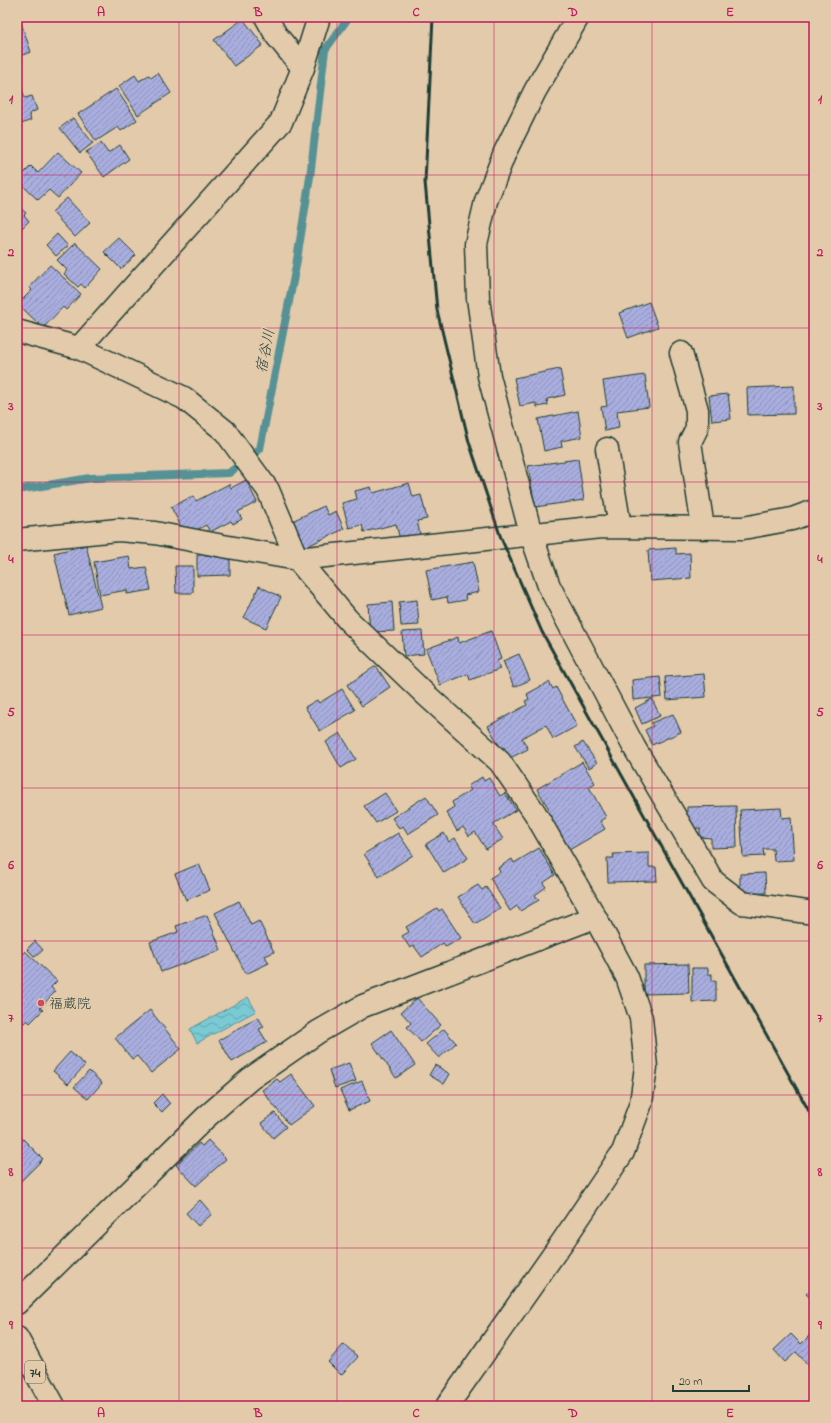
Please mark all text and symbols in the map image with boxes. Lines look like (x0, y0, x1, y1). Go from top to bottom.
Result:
text: A (97, 3, 105, 22)
text: B (253, 3, 263, 22)
text: C (412, 3, 420, 22)
text: D (567, 3, 578, 22)
text: E (726, 3, 734, 22)
text: 1 (9, 90, 14, 109)
text: 1 (818, 90, 823, 109)
text: 2 (7, 243, 15, 262)
text: 2 (816, 243, 824, 262)
water label: 宿谷川 (251, 327, 281, 375)
text: 3 (7, 397, 14, 416)
text: 3 (816, 397, 823, 416)
text: 4 (7, 550, 14, 569)
text: 4 (816, 550, 823, 569)
text: 5 (7, 703, 15, 722)
text: 5 (816, 703, 824, 722)
text: 6 (7, 856, 14, 875)
text: 6 (816, 856, 823, 875)
place label: 福蔵院 (49, 994, 91, 1015)
marker: 福蔵院 (36, 998, 46, 1008)
text: 7 (8, 1009, 14, 1028)
text: 7 (817, 1009, 823, 1028)
text: 8 (8, 1163, 14, 1182)
text: 8 (817, 1163, 823, 1182)
text: 9 (8, 1316, 14, 1335)
text: 9 (817, 1316, 823, 1335)
road number: 74 (25, 1361, 45, 1383)
scale bar (673, 1367, 749, 1393)
text: 20 m (679, 1373, 702, 1391)
text: A (97, 1404, 105, 1423)
text: B (253, 1404, 263, 1423)
text: C (412, 1404, 420, 1423)
text: D (567, 1404, 578, 1423)
text: E (726, 1404, 734, 1423)

